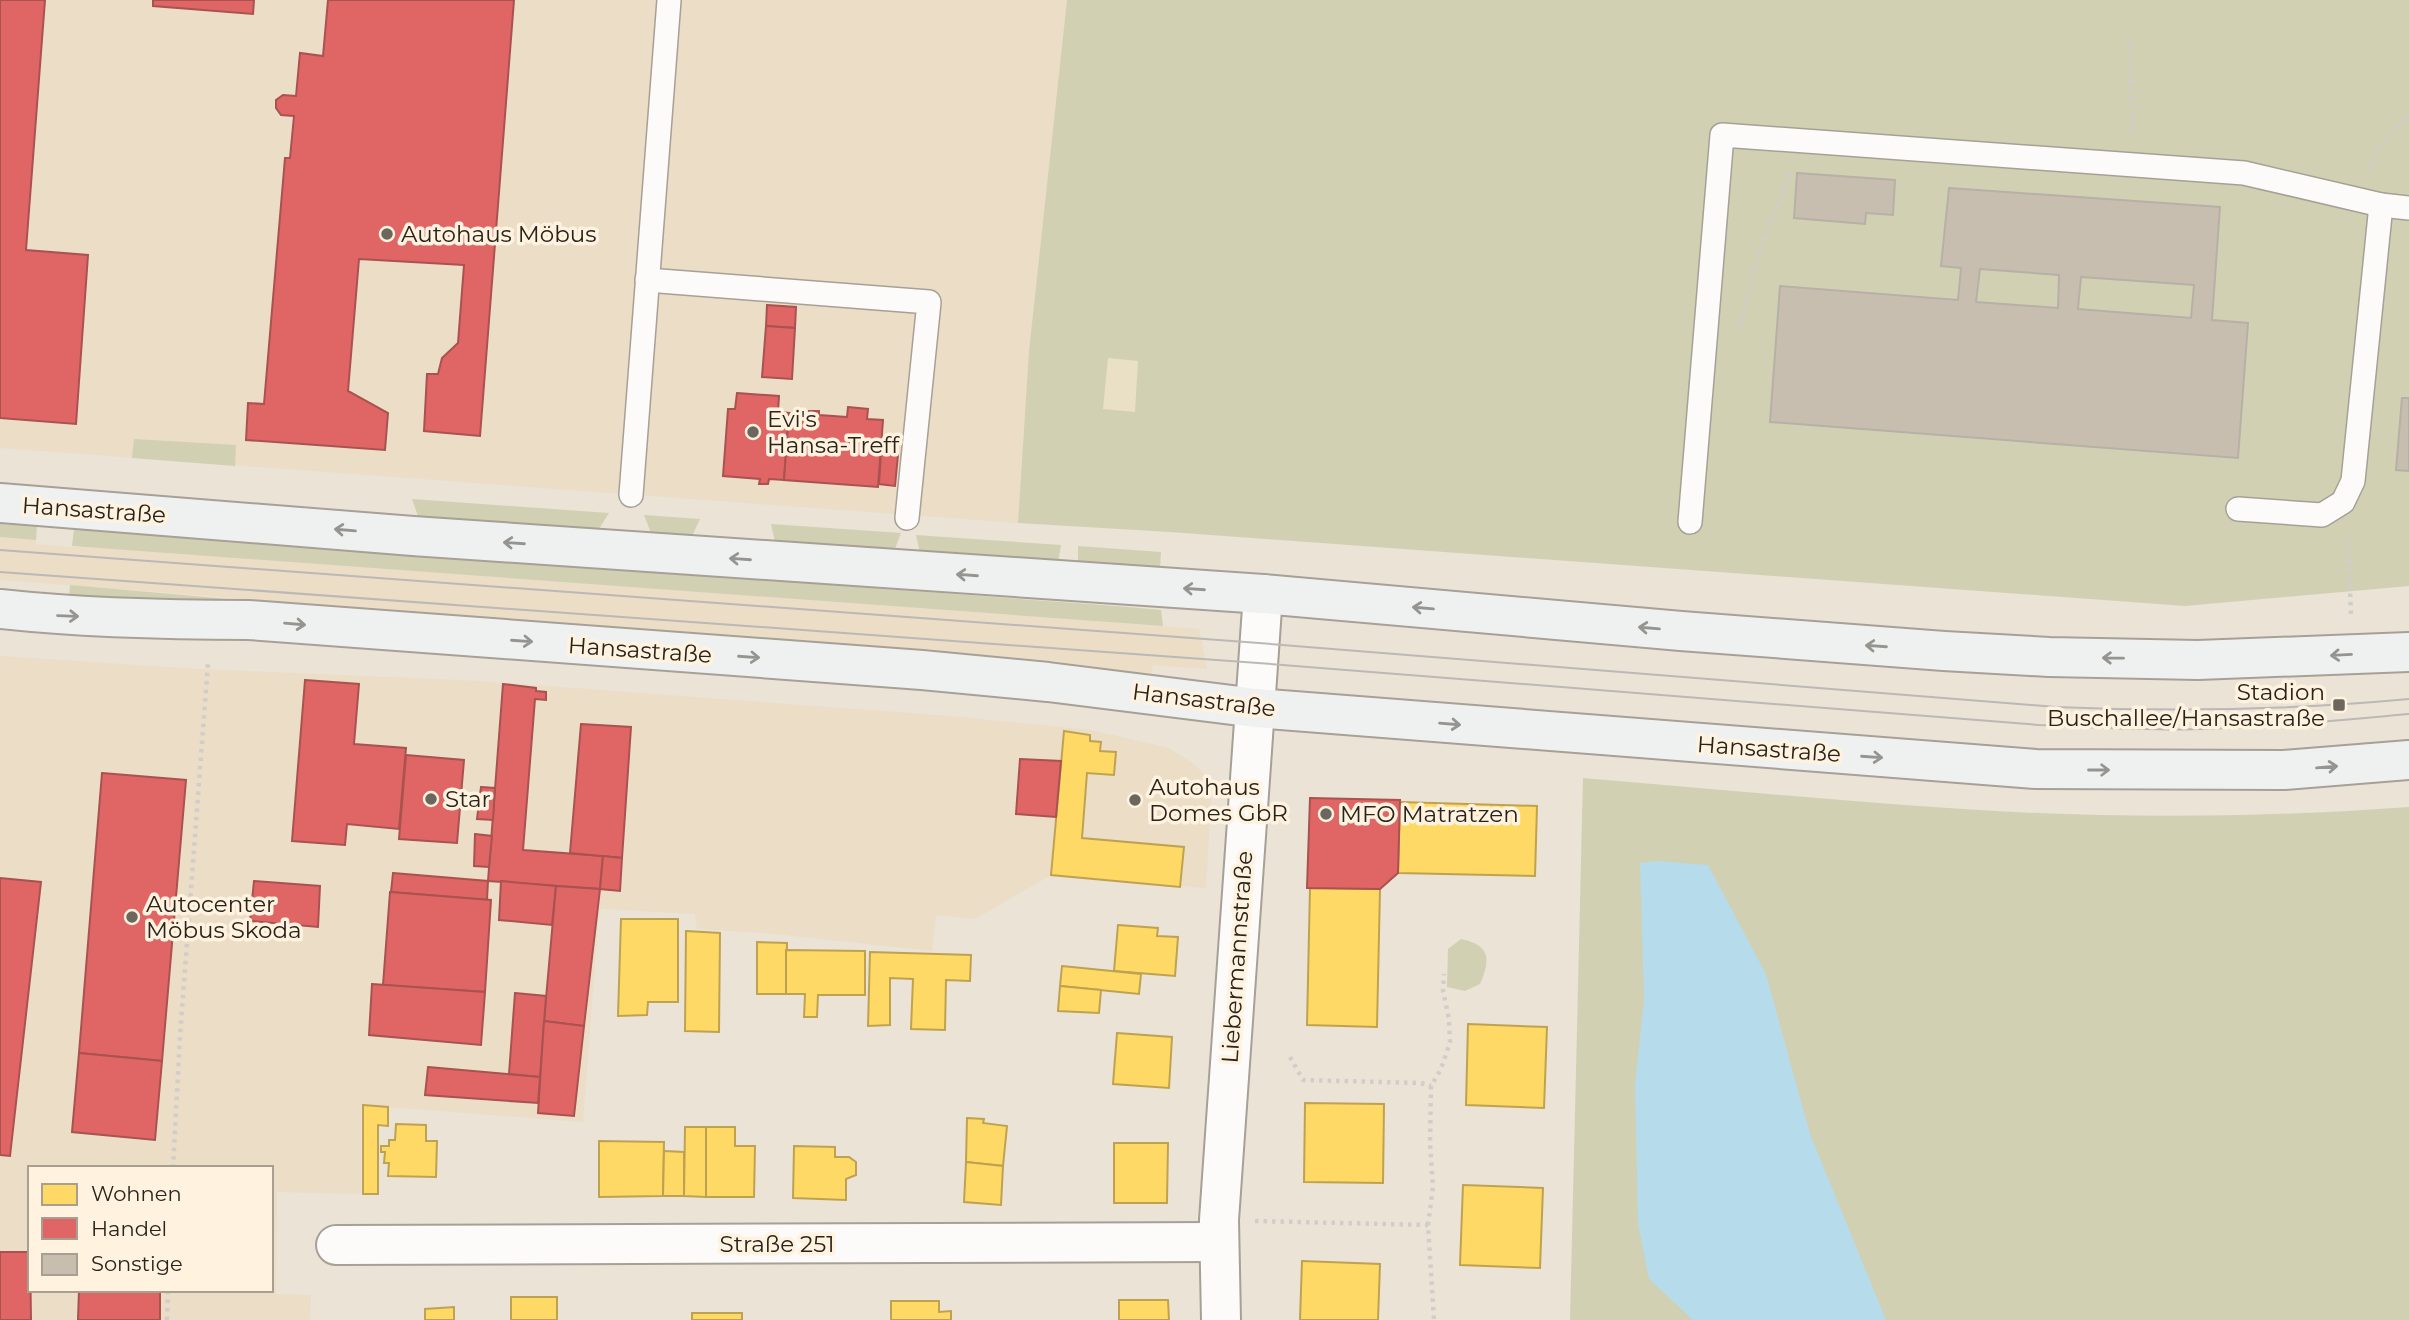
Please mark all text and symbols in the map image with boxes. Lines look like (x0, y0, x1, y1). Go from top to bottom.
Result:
place label: Autohaus Möbus (401, 220, 597, 248)
marker: Autohaus Möbus (379, 226, 395, 242)
place label: Evi's Hansa-Treff (767, 405, 900, 459)
marker: Evi's Hansa-Treff (745, 424, 761, 440)
street label: Hansastraße (21, 491, 167, 529)
one-way arrow (334, 523, 357, 536)
one-way arrow (503, 536, 525, 549)
one-way arrow (730, 552, 752, 565)
one-way arrow (956, 568, 979, 581)
one-way arrow (1183, 583, 1206, 596)
one-way arrow (1412, 601, 1435, 614)
one-way arrow (56, 609, 79, 622)
one-way arrow (283, 618, 306, 631)
one-way arrow (1639, 621, 1661, 634)
street label: Hansastraße (567, 631, 713, 669)
one-way arrow (510, 635, 533, 648)
one-way arrow (1865, 639, 1888, 652)
one-way arrow (2330, 649, 2353, 662)
one-way arrow (737, 651, 760, 664)
one-way arrow (2102, 651, 2125, 665)
street label: Hansastraße (1131, 677, 1277, 723)
place label: Stadion Buschallee/Hansastraße (2047, 678, 2325, 732)
marker: Stadion Buschallee/Hansastraße (2331, 697, 2347, 713)
one-way arrow (1438, 718, 1461, 731)
street label: Hansastraße (1696, 730, 1842, 768)
one-way arrow (1860, 751, 1883, 764)
one-way arrow (2315, 760, 2337, 773)
one-way arrow (2087, 763, 2110, 777)
place label: Autohaus Domes GbR (1149, 773, 1288, 827)
place label: Star (445, 785, 491, 813)
marker: Star (423, 791, 439, 807)
marker: Autohaus Domes GbR (1127, 792, 1143, 808)
place label: MFO Matratzen (1340, 800, 1519, 828)
marker: MFO Matratzen (1318, 806, 1334, 822)
street label: Liebermannstraße (1216, 850, 1258, 1064)
place label: Autocenter Möbus Skoda (146, 890, 302, 944)
marker: Autocenter Möbus Skoda (124, 909, 140, 925)
legend (28, 1166, 273, 1292)
text: Wohnen (91, 1181, 182, 1206)
text: Handel (91, 1216, 167, 1241)
street label: Straße 251 (719, 1230, 835, 1258)
text: Sonstige (91, 1251, 183, 1276)

